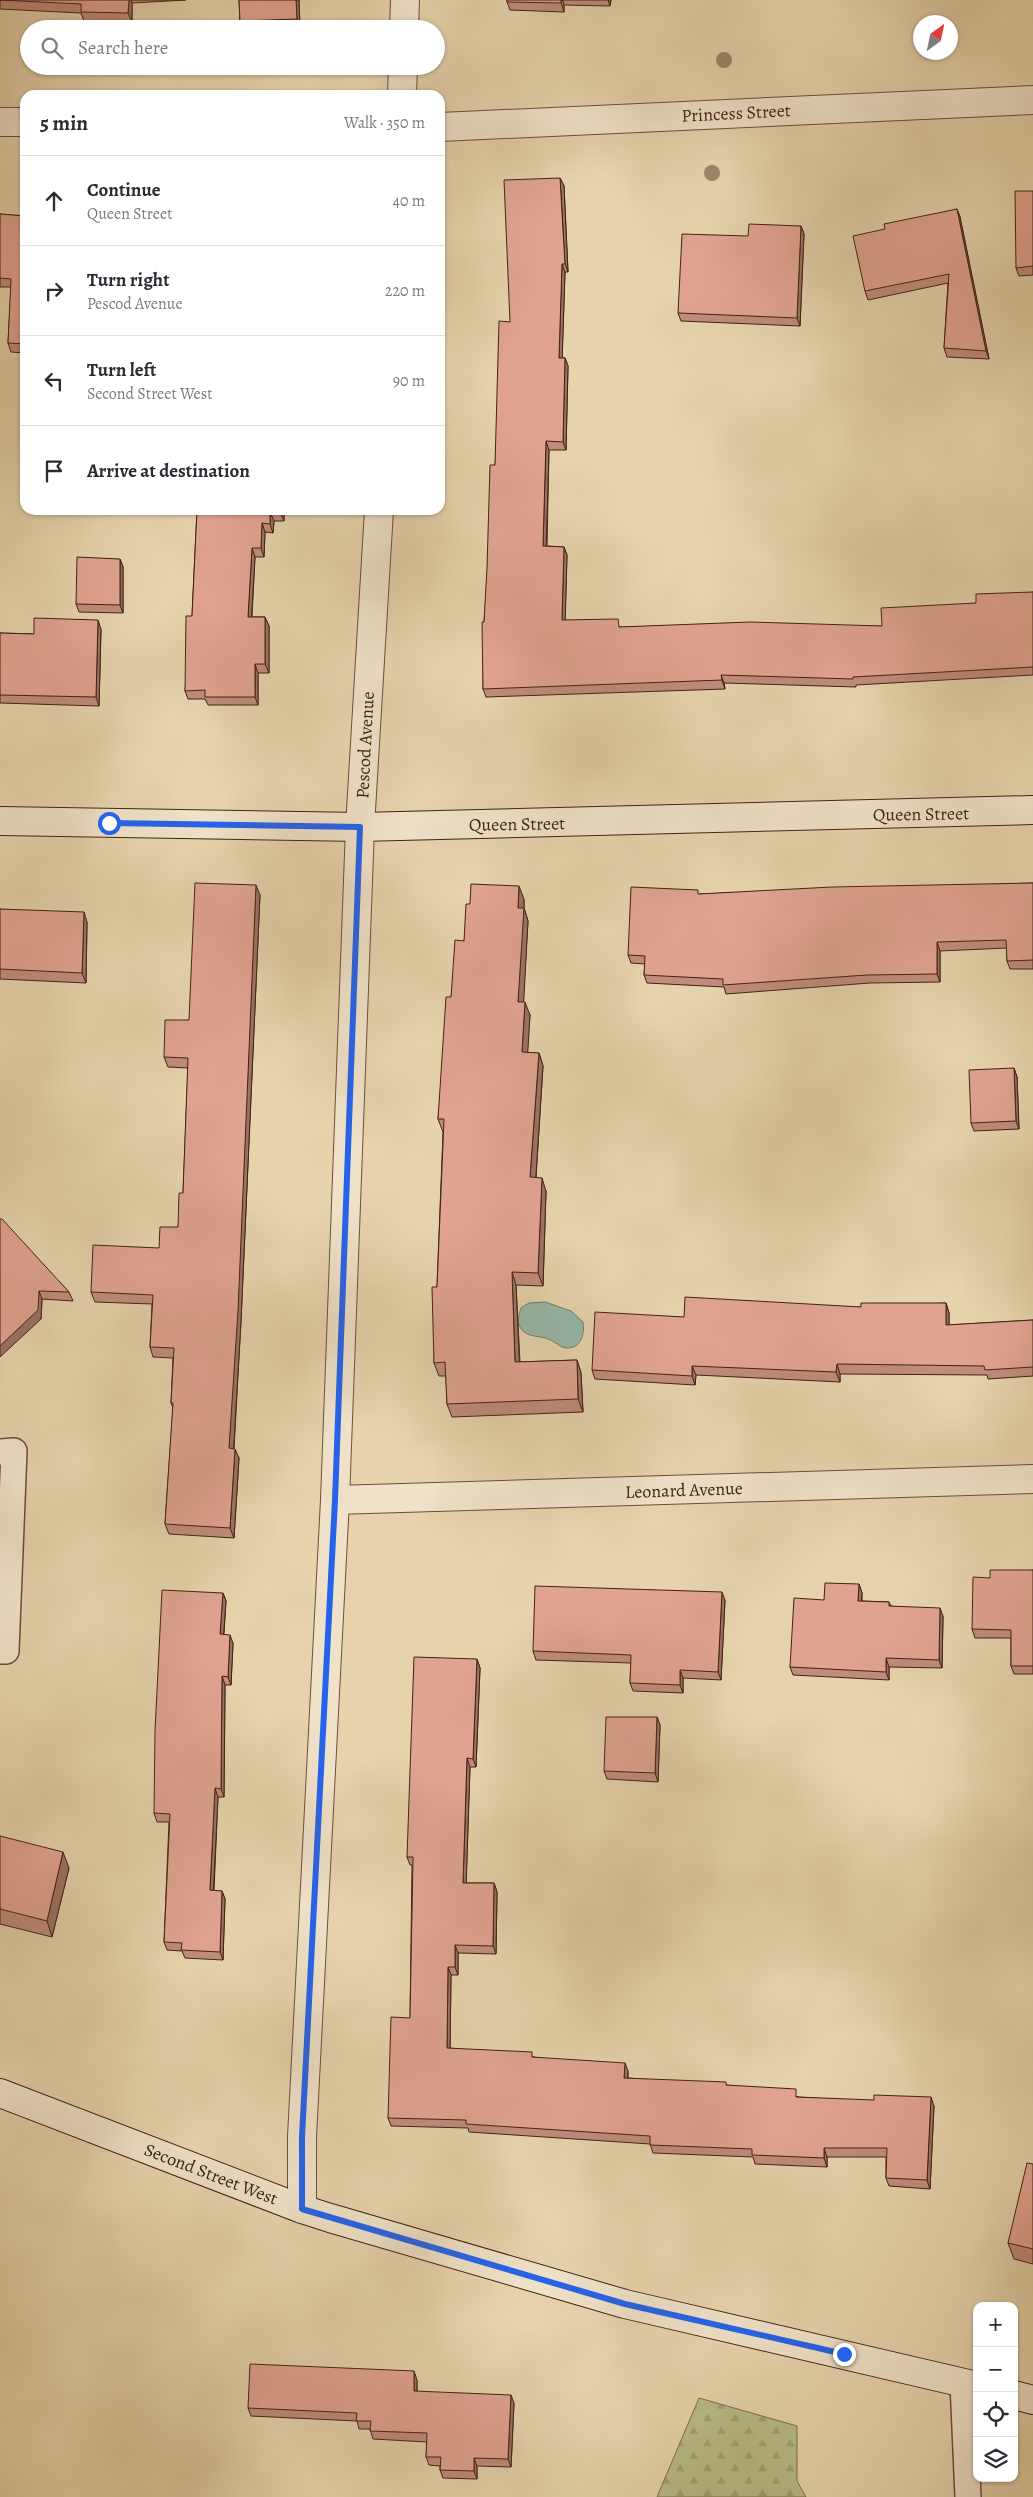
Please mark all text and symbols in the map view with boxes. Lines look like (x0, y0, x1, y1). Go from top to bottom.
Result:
north arrow (913, 15, 958, 60)
search box (20, 20, 445, 75)
icon: search (38, 34, 66, 62)
text: Search here (78, 35, 168, 61)
street label: Princess Street (681, 98, 791, 128)
text: 5 min (40, 109, 88, 137)
text: Walk · 350 m (344, 112, 425, 134)
text: Continue (87, 177, 161, 203)
icon: ahead (40, 187, 68, 215)
text: 40 m (393, 190, 425, 212)
text: Queen Street (87, 203, 172, 225)
text: Turn right (87, 267, 169, 293)
icon: right (40, 277, 68, 305)
text: 220 m (385, 280, 425, 302)
text: Pescod Avenue (87, 293, 183, 315)
text: Turn left (87, 357, 156, 383)
icon: left (40, 367, 68, 395)
text: 90 m (393, 370, 425, 392)
text: Second Street West (87, 383, 212, 405)
icon: arrive (40, 457, 68, 485)
text: Arrive at destination (87, 458, 250, 484)
street label: Pescod Avenue (350, 691, 380, 799)
street label: Queen Street (873, 801, 969, 827)
street label: Queen Street (469, 811, 565, 837)
route start (98, 812, 121, 835)
street label: Leonard Avenue (625, 1476, 743, 1504)
street label: Second Street West (141, 2138, 281, 2211)
map controls (973, 2302, 1018, 2482)
button: + (973, 2302, 1018, 2347)
route end (833, 2343, 856, 2366)
button: − (973, 2347, 1018, 2392)
button: locate (973, 2392, 1018, 2437)
button: layers (973, 2437, 1018, 2482)

